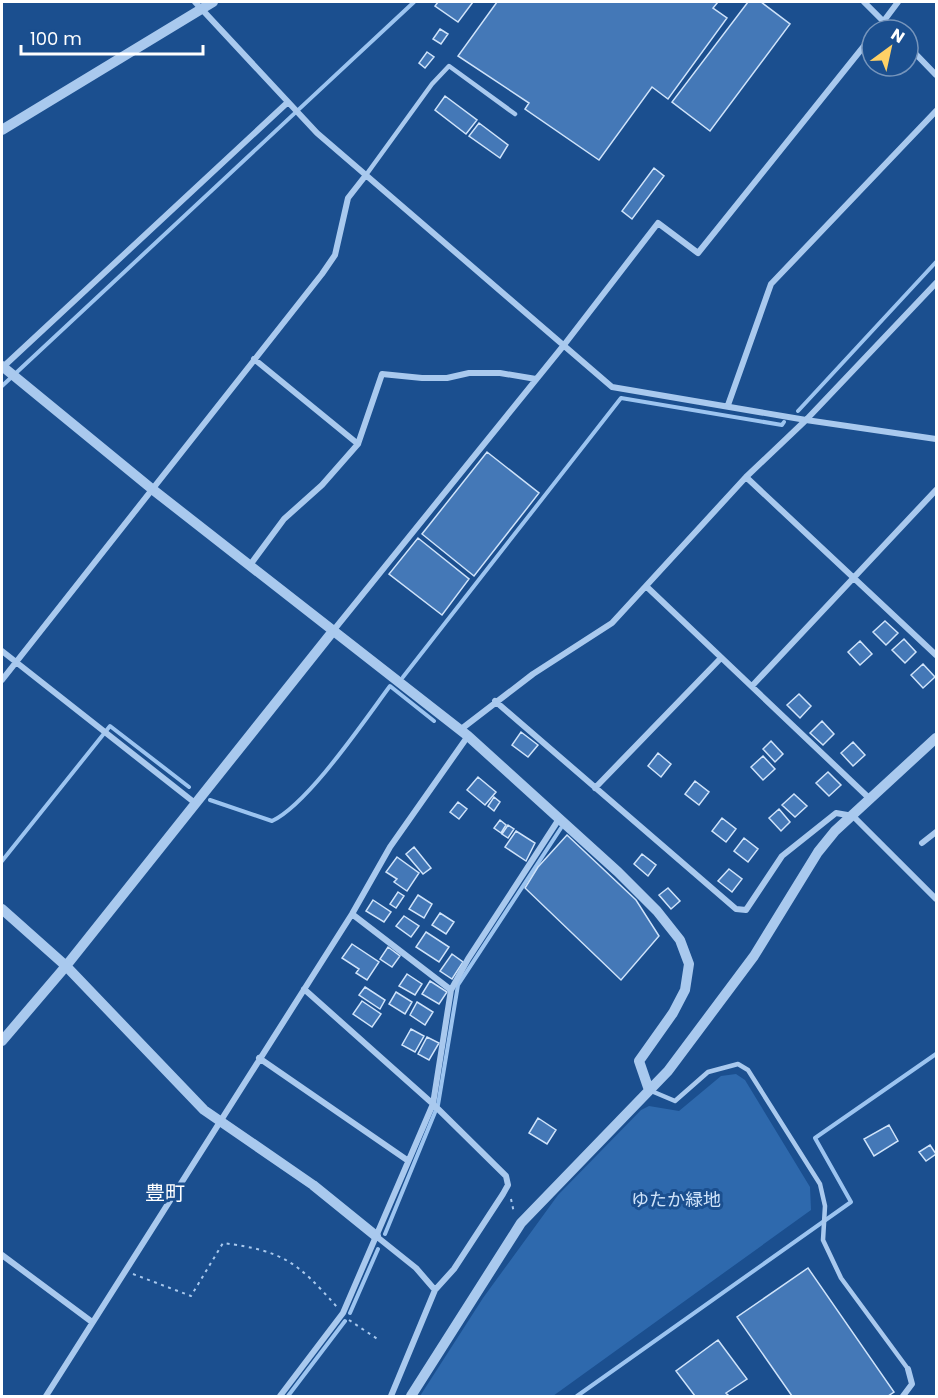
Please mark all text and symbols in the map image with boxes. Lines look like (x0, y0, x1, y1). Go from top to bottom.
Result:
scale bar (21, 18, 202, 56)
north arrow (860, 18, 920, 78)
text: N (887, 23, 909, 49)
text: 100 m (30, 26, 82, 51)
district label: 豊町 (145, 1179, 185, 1207)
park label: ゆたか緑地 (631, 1187, 721, 1212)

